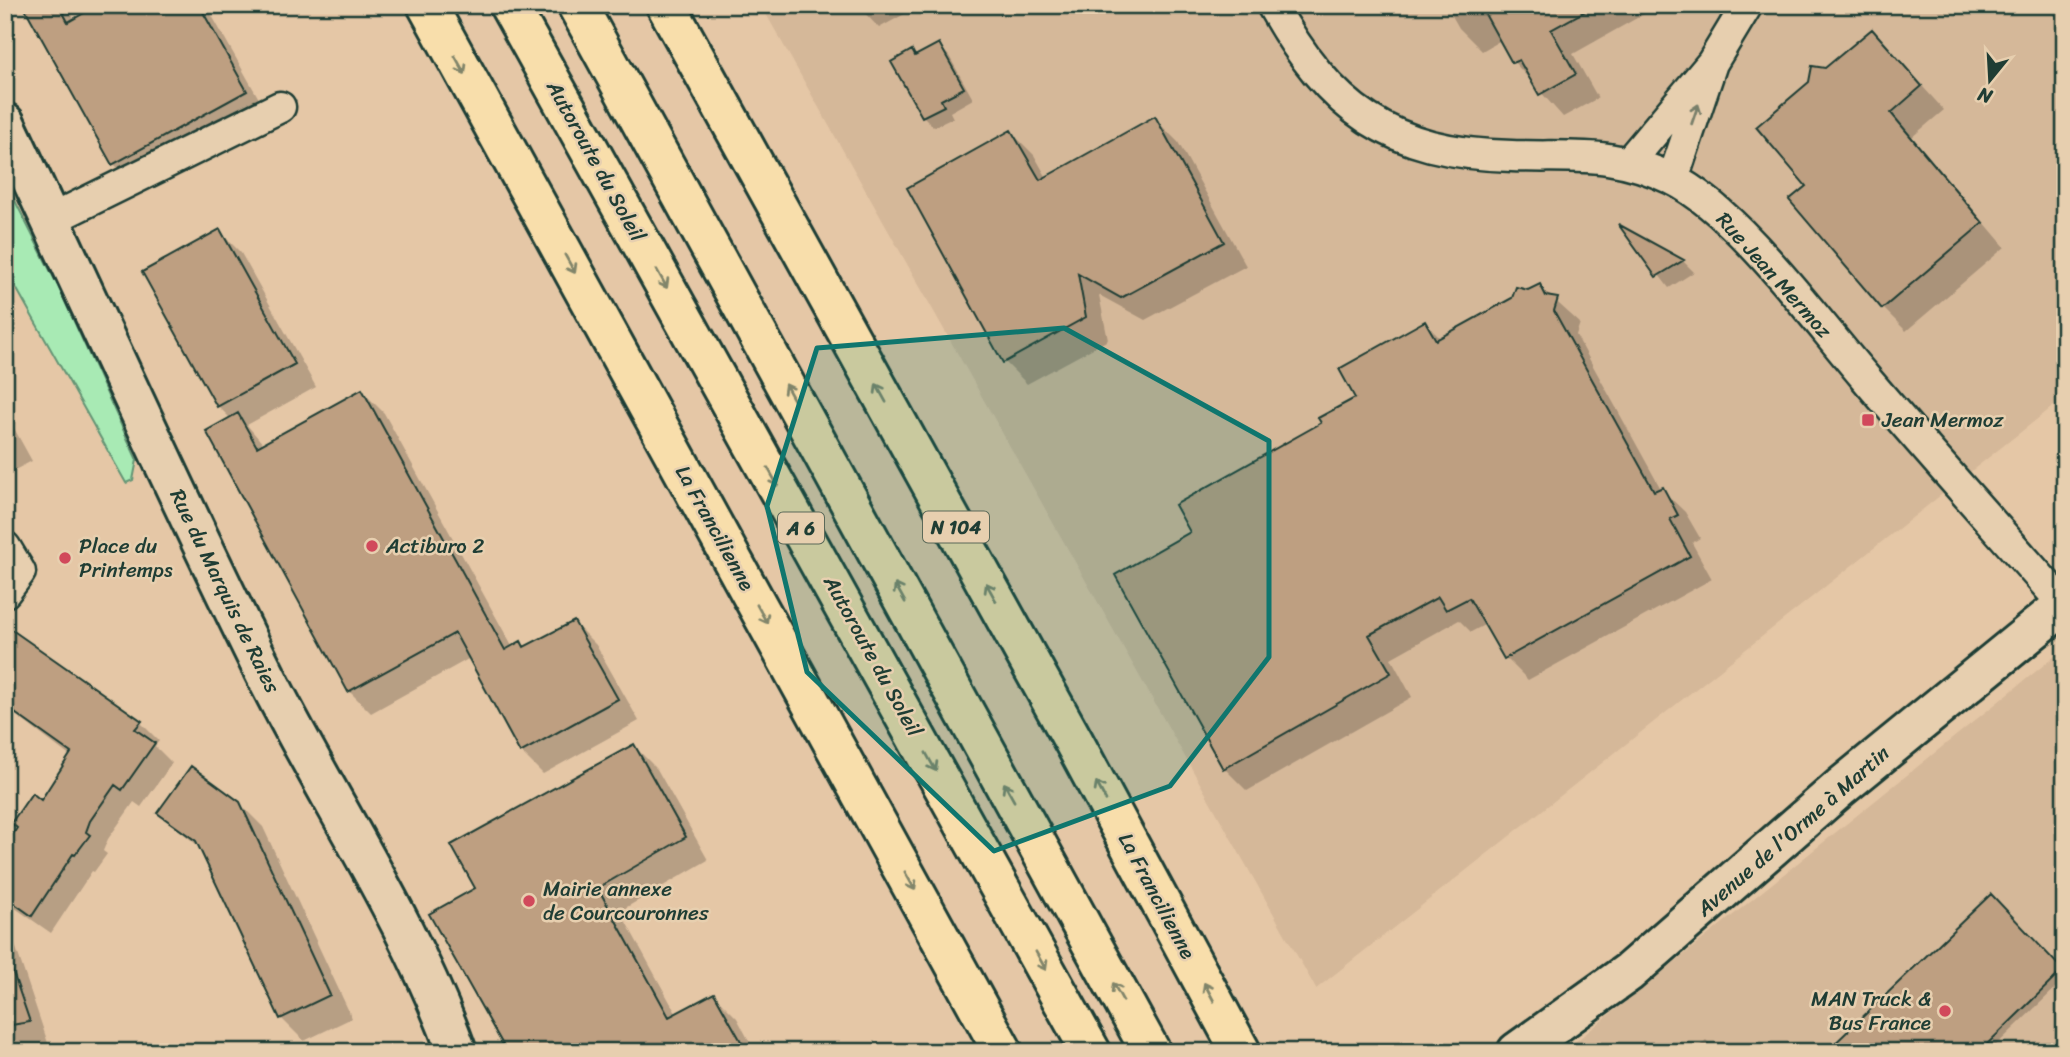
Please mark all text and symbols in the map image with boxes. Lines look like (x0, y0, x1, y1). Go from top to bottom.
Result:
north arrow (1954, 46, 2024, 116)
one-way arrow (454, 54, 467, 75)
street label: Autoroute du Soleil (535, 72, 657, 250)
text: N (1973, 78, 1997, 114)
one-way arrow (1690, 104, 1702, 126)
street label: Rue Jean Mermoz (1706, 203, 1842, 348)
one-way arrow (563, 253, 577, 274)
one-way arrow (655, 268, 669, 288)
one-way arrow (874, 383, 887, 404)
one-way arrow (783, 384, 797, 404)
place label: Jean Mermoz (1881, 401, 2004, 439)
marker: Jean Mermoz (1860, 412, 1876, 428)
street label: La Francilienne (665, 458, 765, 598)
one-way arrow (766, 467, 780, 487)
street label: Rue du Marquis de Raies (159, 482, 291, 700)
road number: A 6 (778, 512, 824, 544)
road number: N 104 (923, 512, 989, 542)
place label: Place du Printemps (79, 527, 173, 589)
place label: Actiburo 2 (385, 527, 484, 565)
marker: Actiburo 2 (364, 538, 380, 554)
marker: Place du Printemps (57, 550, 73, 566)
street label: Autoroute du Soleil (812, 567, 934, 745)
one-way arrow (984, 582, 997, 603)
one-way arrow (893, 583, 906, 604)
one-way arrow (755, 603, 769, 623)
street label: Avenue de l'Orme à Martin (1687, 736, 1899, 927)
one-way arrow (924, 751, 938, 771)
one-way arrow (1094, 782, 1108, 802)
one-way arrow (1002, 783, 1016, 803)
street label: La Francilienne (1108, 826, 1206, 966)
place label: Mairie annexe de Courcouronnes (543, 870, 709, 932)
one-way arrow (903, 870, 917, 890)
marker: Mairie annexe de Courcouronnes (521, 893, 537, 909)
one-way arrow (1035, 950, 1048, 971)
place label: MAN Truck & Bus France (1811, 980, 1931, 1042)
one-way arrow (1111, 982, 1124, 1003)
one-way arrow (1202, 982, 1216, 1002)
marker: MAN Truck & Bus France (1937, 1003, 1953, 1019)

